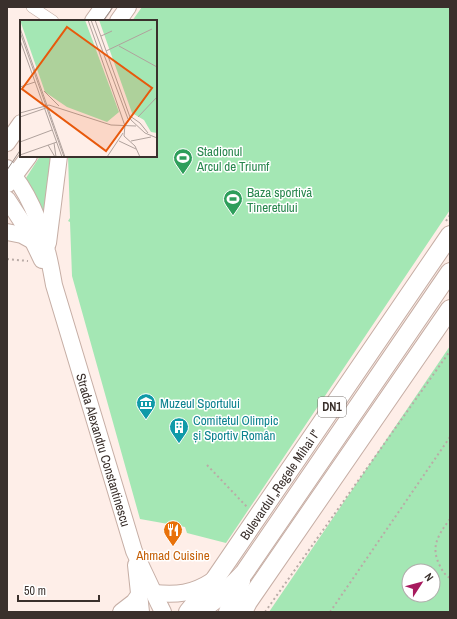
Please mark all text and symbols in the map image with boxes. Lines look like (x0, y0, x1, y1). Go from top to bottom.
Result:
inset map (20, 20, 157, 157)
place label: Stadionul Arcul de Triumf (196, 143, 269, 175)
sports icon: Stadionul Arcul de Triumf (172, 147, 194, 175)
place label: Baza sportivă Tineretului (247, 184, 312, 216)
sports icon: Baza sportivă Tineretului (222, 188, 244, 216)
street label: Strada Alexandru Constantinescu (73, 371, 135, 529)
museum icon: Muzeul Sportului (135, 392, 157, 420)
place label: Muzeul Sportului (160, 395, 240, 412)
road number: DN1 (318, 397, 346, 417)
place label: Comitetul Olimpic și Sportiv Român (193, 412, 278, 444)
building icon: Comitetul Olimpic și Sportiv Român (168, 416, 190, 444)
street label: Bulevardul „Regele Mihai I” (236, 426, 323, 543)
restaurant icon: Ahmad Cuisine (162, 519, 184, 547)
place label: Ahmad Cuisine (135, 547, 210, 564)
north arrow (401, 563, 441, 603)
text: N (422, 570, 437, 584)
scale bar (18, 577, 99, 603)
text: 50 m (24, 583, 46, 599)

